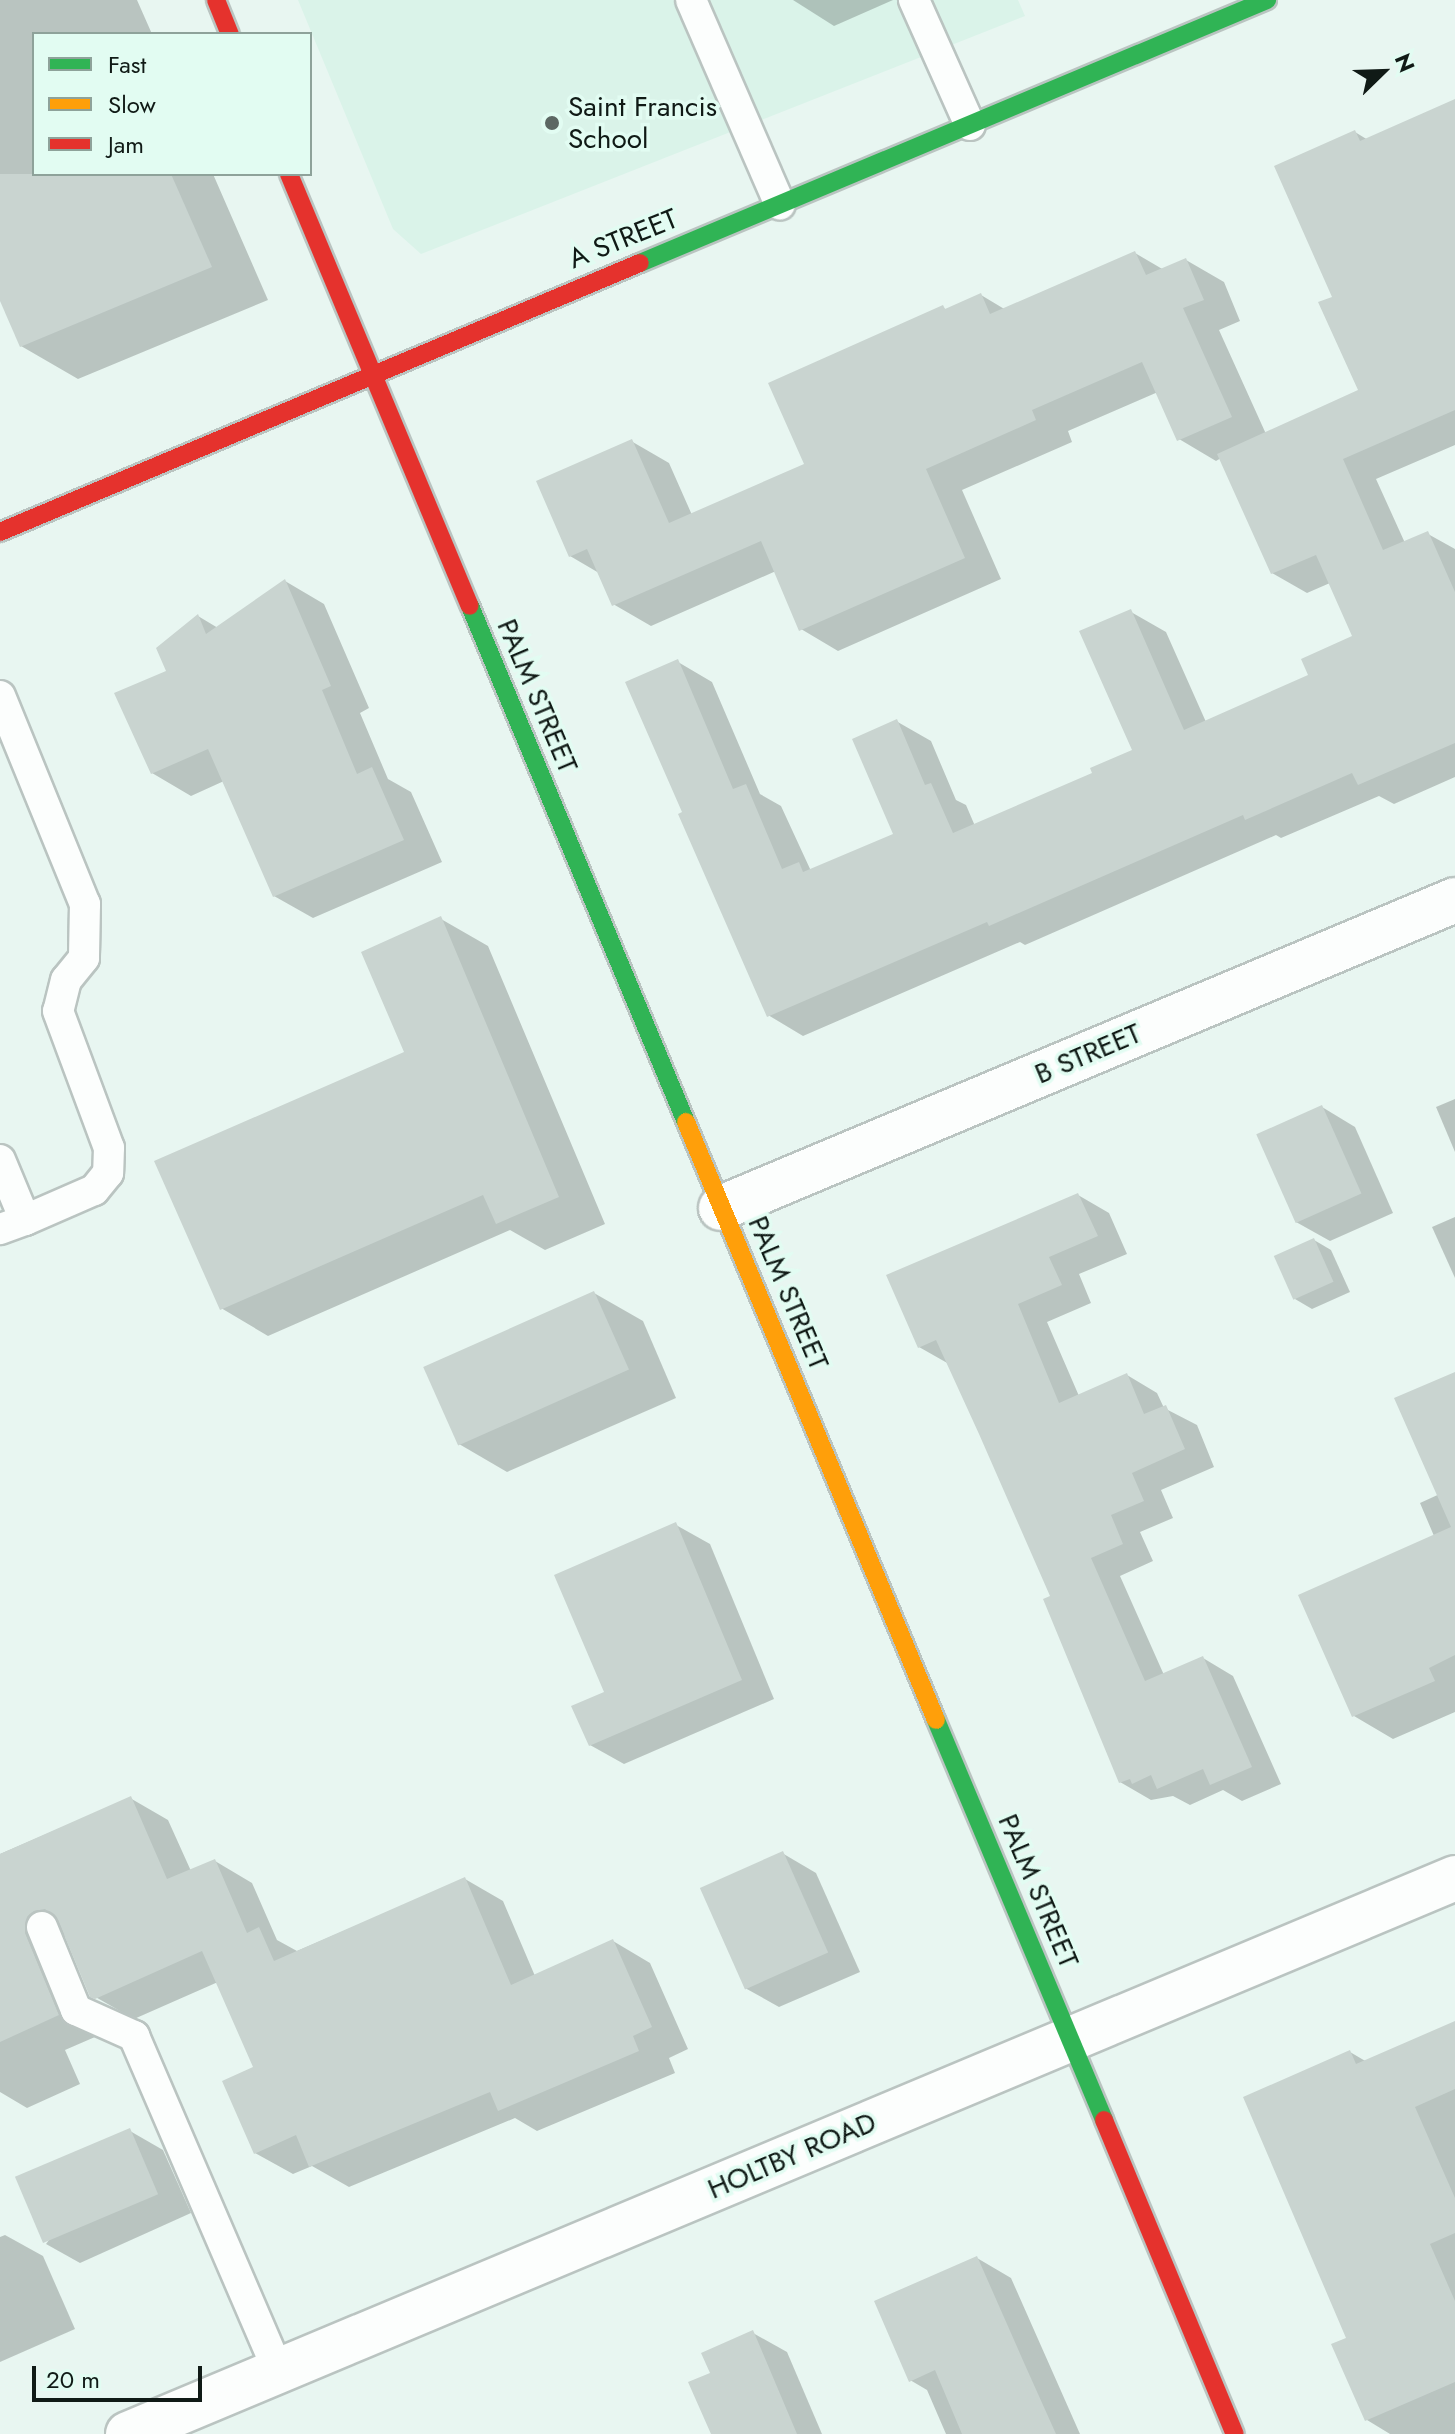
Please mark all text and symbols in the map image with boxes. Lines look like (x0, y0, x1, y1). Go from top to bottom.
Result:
legend (32, 32, 312, 176)
north arrow (1343, 32, 1423, 112)
text: Fast (108, 47, 146, 82)
text: N (1387, 48, 1423, 77)
text: Slow (108, 87, 156, 122)
place label: Saint Francis School (568, 90, 717, 156)
marker: Saint Francis School (543, 114, 561, 132)
text: Jam (108, 127, 144, 162)
street label: A STREET (564, 202, 682, 276)
street label: PALM STREET (490, 614, 584, 778)
street label: B STREET (1030, 1017, 1146, 1091)
street label: PALM STREET (741, 1211, 835, 1375)
street label: PALM STREET (991, 1809, 1085, 1973)
street label: HOLTBY ROAD (703, 2106, 881, 2206)
scale bar (36, 2350, 206, 2400)
text: 20 m (46, 2362, 100, 2397)

